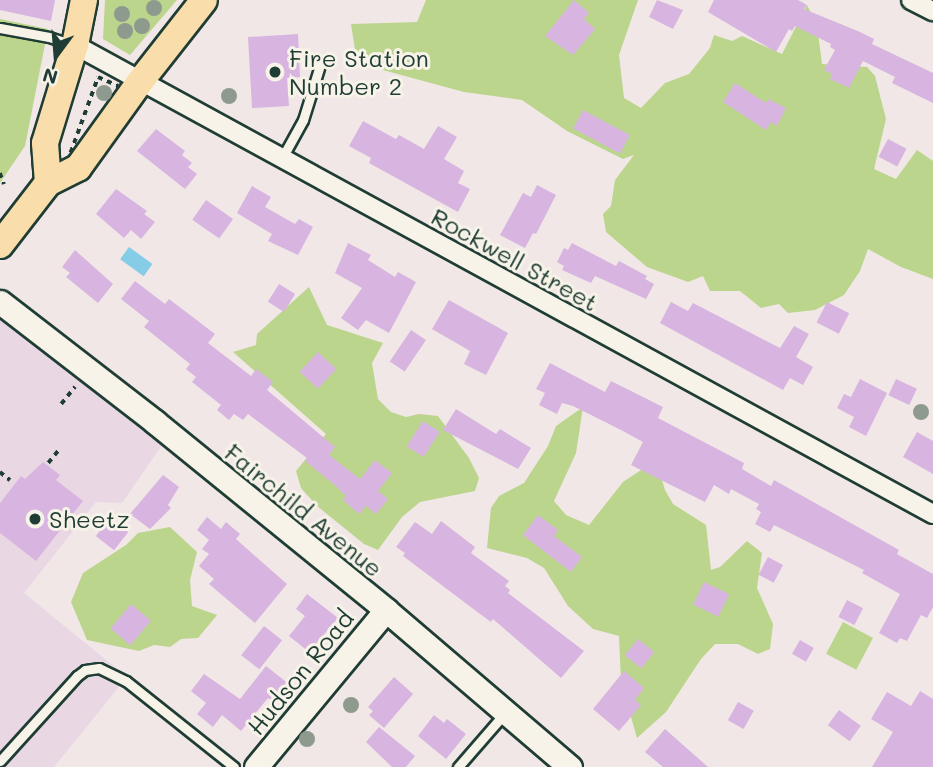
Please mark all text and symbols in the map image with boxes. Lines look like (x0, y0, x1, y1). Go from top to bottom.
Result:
north arrow (21, 21, 91, 91)
place label: Fire Station Number 2 (289, 44, 429, 100)
text: N (40, 63, 60, 91)
marker: Fire Station Number 2 (267, 64, 283, 80)
street label: Rockwell Street (427, 201, 603, 317)
street label: Fairchild Avenue (219, 438, 389, 582)
place label: Sheetz (49, 505, 130, 533)
marker: Sheetz (27, 511, 43, 527)
street label: Hudson Road (241, 604, 359, 740)

